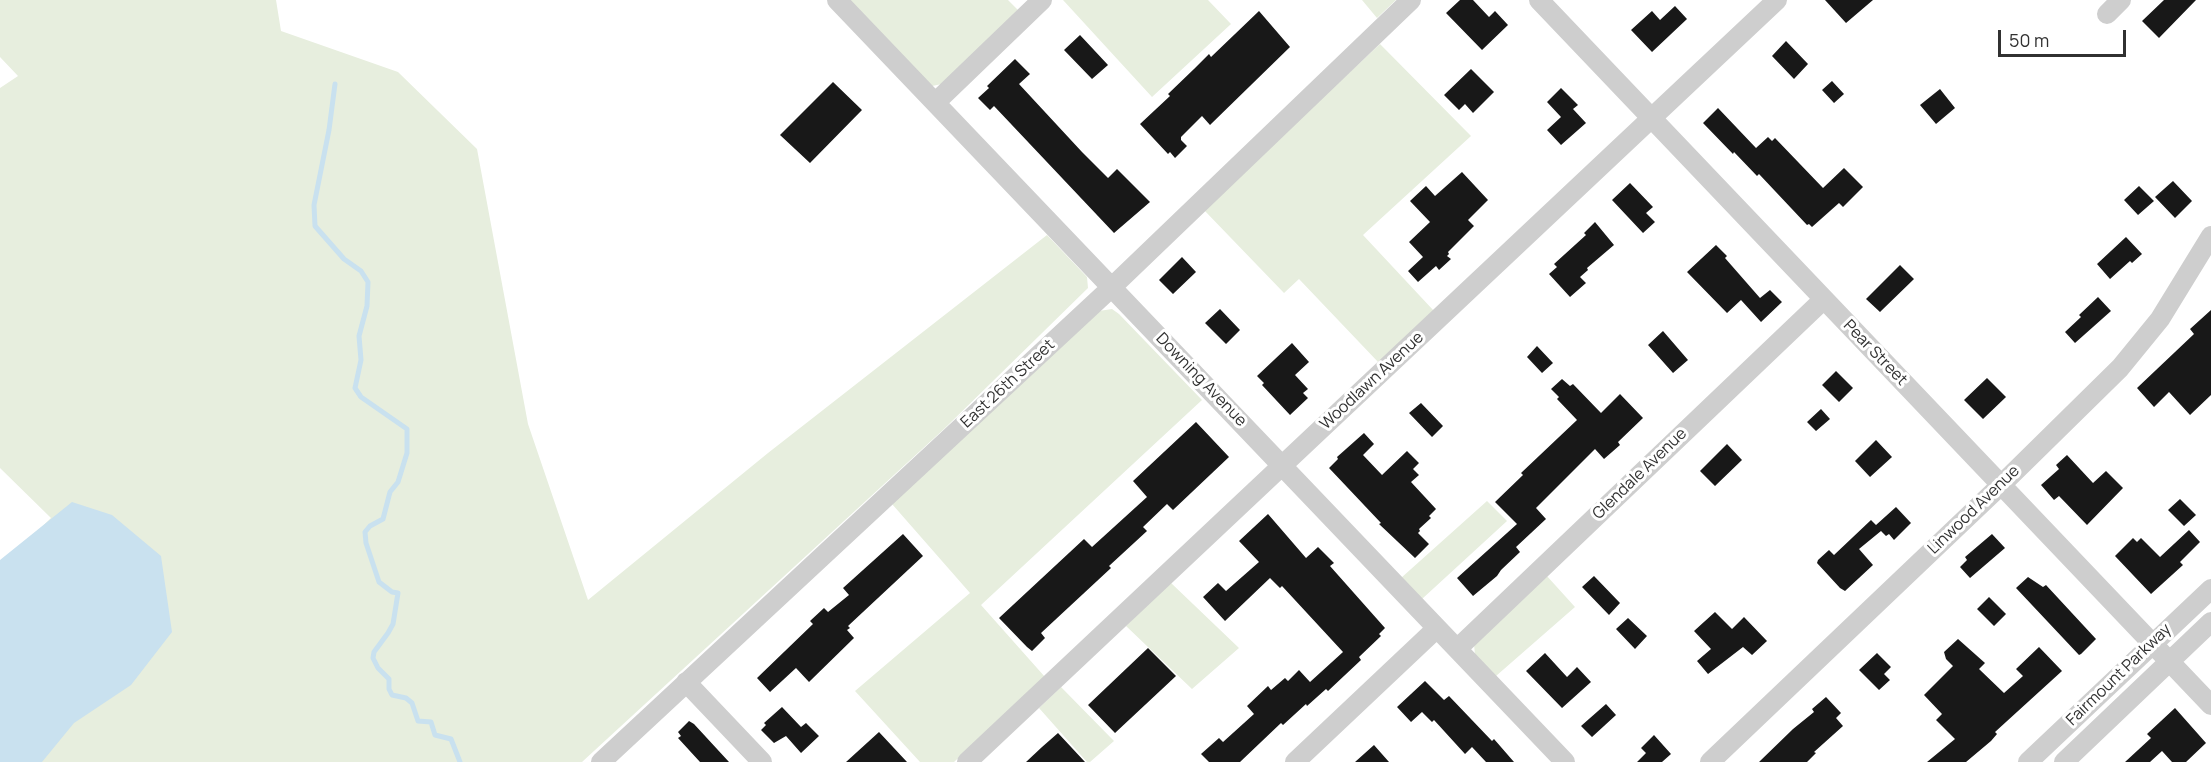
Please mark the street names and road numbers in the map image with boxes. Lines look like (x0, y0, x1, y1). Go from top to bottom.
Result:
street label: Pear Street (1839, 316, 1911, 390)
street label: Woodlawn Avenue (1316, 328, 1428, 434)
street label: Downing Avenue (1152, 329, 1250, 431)
street label: East 26th Street (957, 336, 1059, 432)
street label: Glendale Avenue (1589, 424, 1691, 524)
street label: Linwood Avenue (1924, 462, 2024, 558)
street label: Fairmount Parkway (2063, 620, 2175, 730)

